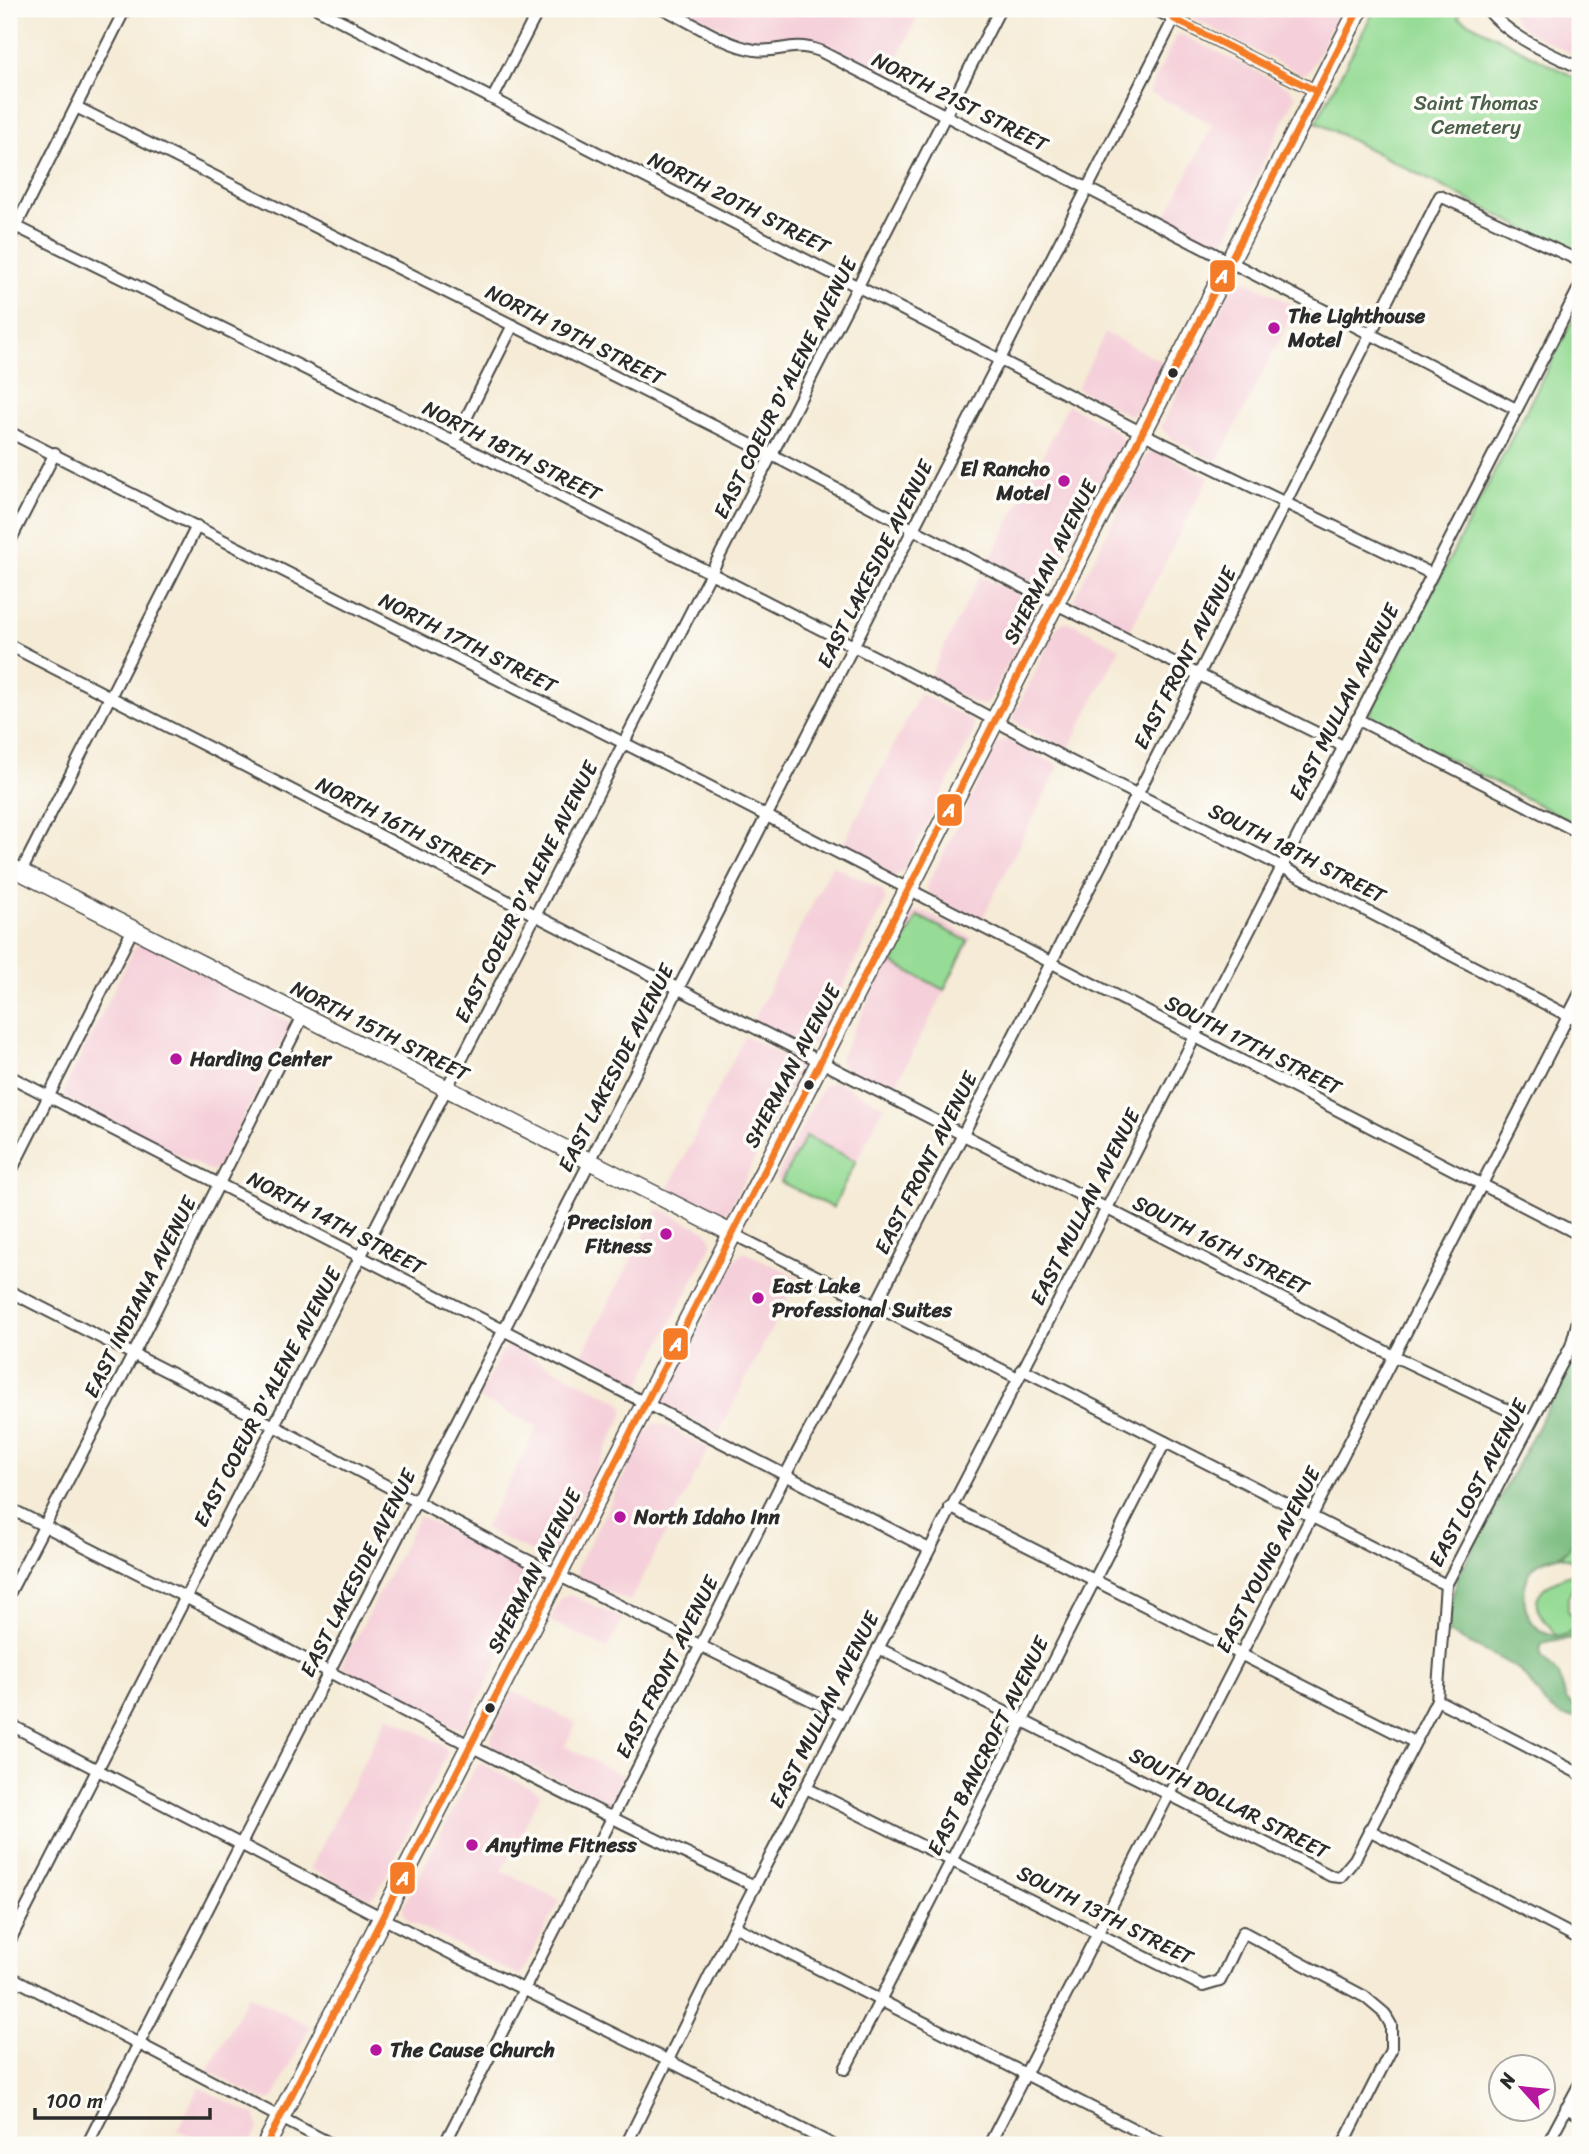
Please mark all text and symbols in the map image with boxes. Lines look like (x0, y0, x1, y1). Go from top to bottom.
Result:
street label: NORTH 21ST STREET (865, 41, 1056, 163)
park label: Saint Thomas Cemetery (1414, 84, 1539, 146)
street label: NORTH 20TH STREET (641, 141, 838, 266)
street label: EAST COEUR D'ALENE AVENUE (702, 249, 868, 526)
line badge: A (1209, 259, 1236, 293)
text: A (1215, 260, 1228, 293)
street label: NORTH 19TH STREET (479, 273, 673, 397)
place label: The Lighthouse Motel (1287, 297, 1425, 359)
marker: The Lighthouse Motel (1266, 320, 1282, 336)
unlabelled marker (1166, 366, 1180, 380)
street label: NORTH 18TH STREET (416, 389, 609, 513)
place label: El Rancho Motel (960, 450, 1051, 512)
street label: EAST LAKESIDE AVENUE (806, 452, 945, 675)
street label: SHERMAN AVENUE (992, 472, 1109, 651)
marker: El Rancho Motel (1056, 473, 1072, 489)
street label: EAST FRONT AVENUE (1122, 559, 1248, 756)
street label: NORTH 17TH STREET (372, 582, 565, 705)
street label: EAST MULLAN AVENUE (1278, 596, 1411, 807)
street label: EAST COEUR D'ALENE AVENUE (443, 753, 609, 1030)
street label: NORTH 16TH STREET (309, 766, 502, 889)
street label: SOUTH 18TH STREET (1201, 792, 1394, 915)
line badge: A (936, 793, 963, 827)
text: A (942, 794, 955, 827)
street label: EAST LAKESIDE AVENUE (547, 956, 686, 1179)
street label: NORTH 15TH STREET (284, 969, 477, 1093)
street label: SHERMAN AVENUE (733, 976, 852, 1155)
street label: SOUTH 17TH STREET (1158, 984, 1350, 1107)
place label: Harding Center (189, 1040, 333, 1078)
marker: Harding Center (168, 1051, 184, 1067)
street label: EAST FRONT AVENUE (863, 1064, 989, 1261)
unlabelled marker (802, 1078, 816, 1092)
street label: EAST MULLAN AVENUE (1019, 1101, 1152, 1312)
street label: NORTH 14TH STREET (240, 1160, 433, 1287)
street label: SOUTH 16TH STREET (1126, 1184, 1318, 1307)
street label: EAST INDIANA AVENUE (73, 1188, 208, 1405)
place label: Precision Fitness (567, 1203, 653, 1265)
marker: Precision Fitness (658, 1226, 674, 1242)
street label: EAST COEUR D'ALENE AVENUE (182, 1259, 352, 1534)
place label: East Lake Professional Suites (772, 1267, 952, 1329)
marker: East Lake Professional Suites (750, 1290, 766, 1306)
line badge: A (662, 1327, 689, 1361)
text: A (669, 1328, 682, 1361)
street label: EAST LOST AVENUE (1418, 1391, 1539, 1574)
street label: EAST YOUNG AVENUE (1204, 1459, 1332, 1660)
street label: EAST LAKESIDE AVENUE (289, 1461, 428, 1684)
street label: SHERMAN AVENUE (476, 1481, 593, 1660)
place label: North Idaho Inn (633, 1498, 780, 1536)
marker: North Idaho Inn (612, 1509, 628, 1525)
street label: EAST FRONT AVENUE (604, 1568, 730, 1765)
street label: EAST MULLAN AVENUE (758, 1604, 891, 1815)
street label: EAST BANCROFT AVENUE (916, 1628, 1060, 1862)
unlabelled marker (483, 1701, 497, 1715)
street label: SOUTH DOLLAR STREET (1122, 1736, 1337, 1871)
place label: Anytime Fitness (485, 1826, 637, 1864)
marker: Anytime Fitness (464, 1837, 480, 1853)
street label: SOUTH 13TH STREET (1010, 1854, 1201, 1977)
line badge: A (389, 1861, 416, 1895)
text: A (396, 1862, 409, 1895)
place label: The Cause Church (390, 2031, 555, 2069)
marker: The Cause Church (368, 2042, 384, 2058)
north arrow (1488, 2052, 1558, 2122)
text: N (1489, 2066, 1525, 2095)
scale bar (35, 2077, 210, 2121)
text: 100 m (46, 2082, 103, 2120)

